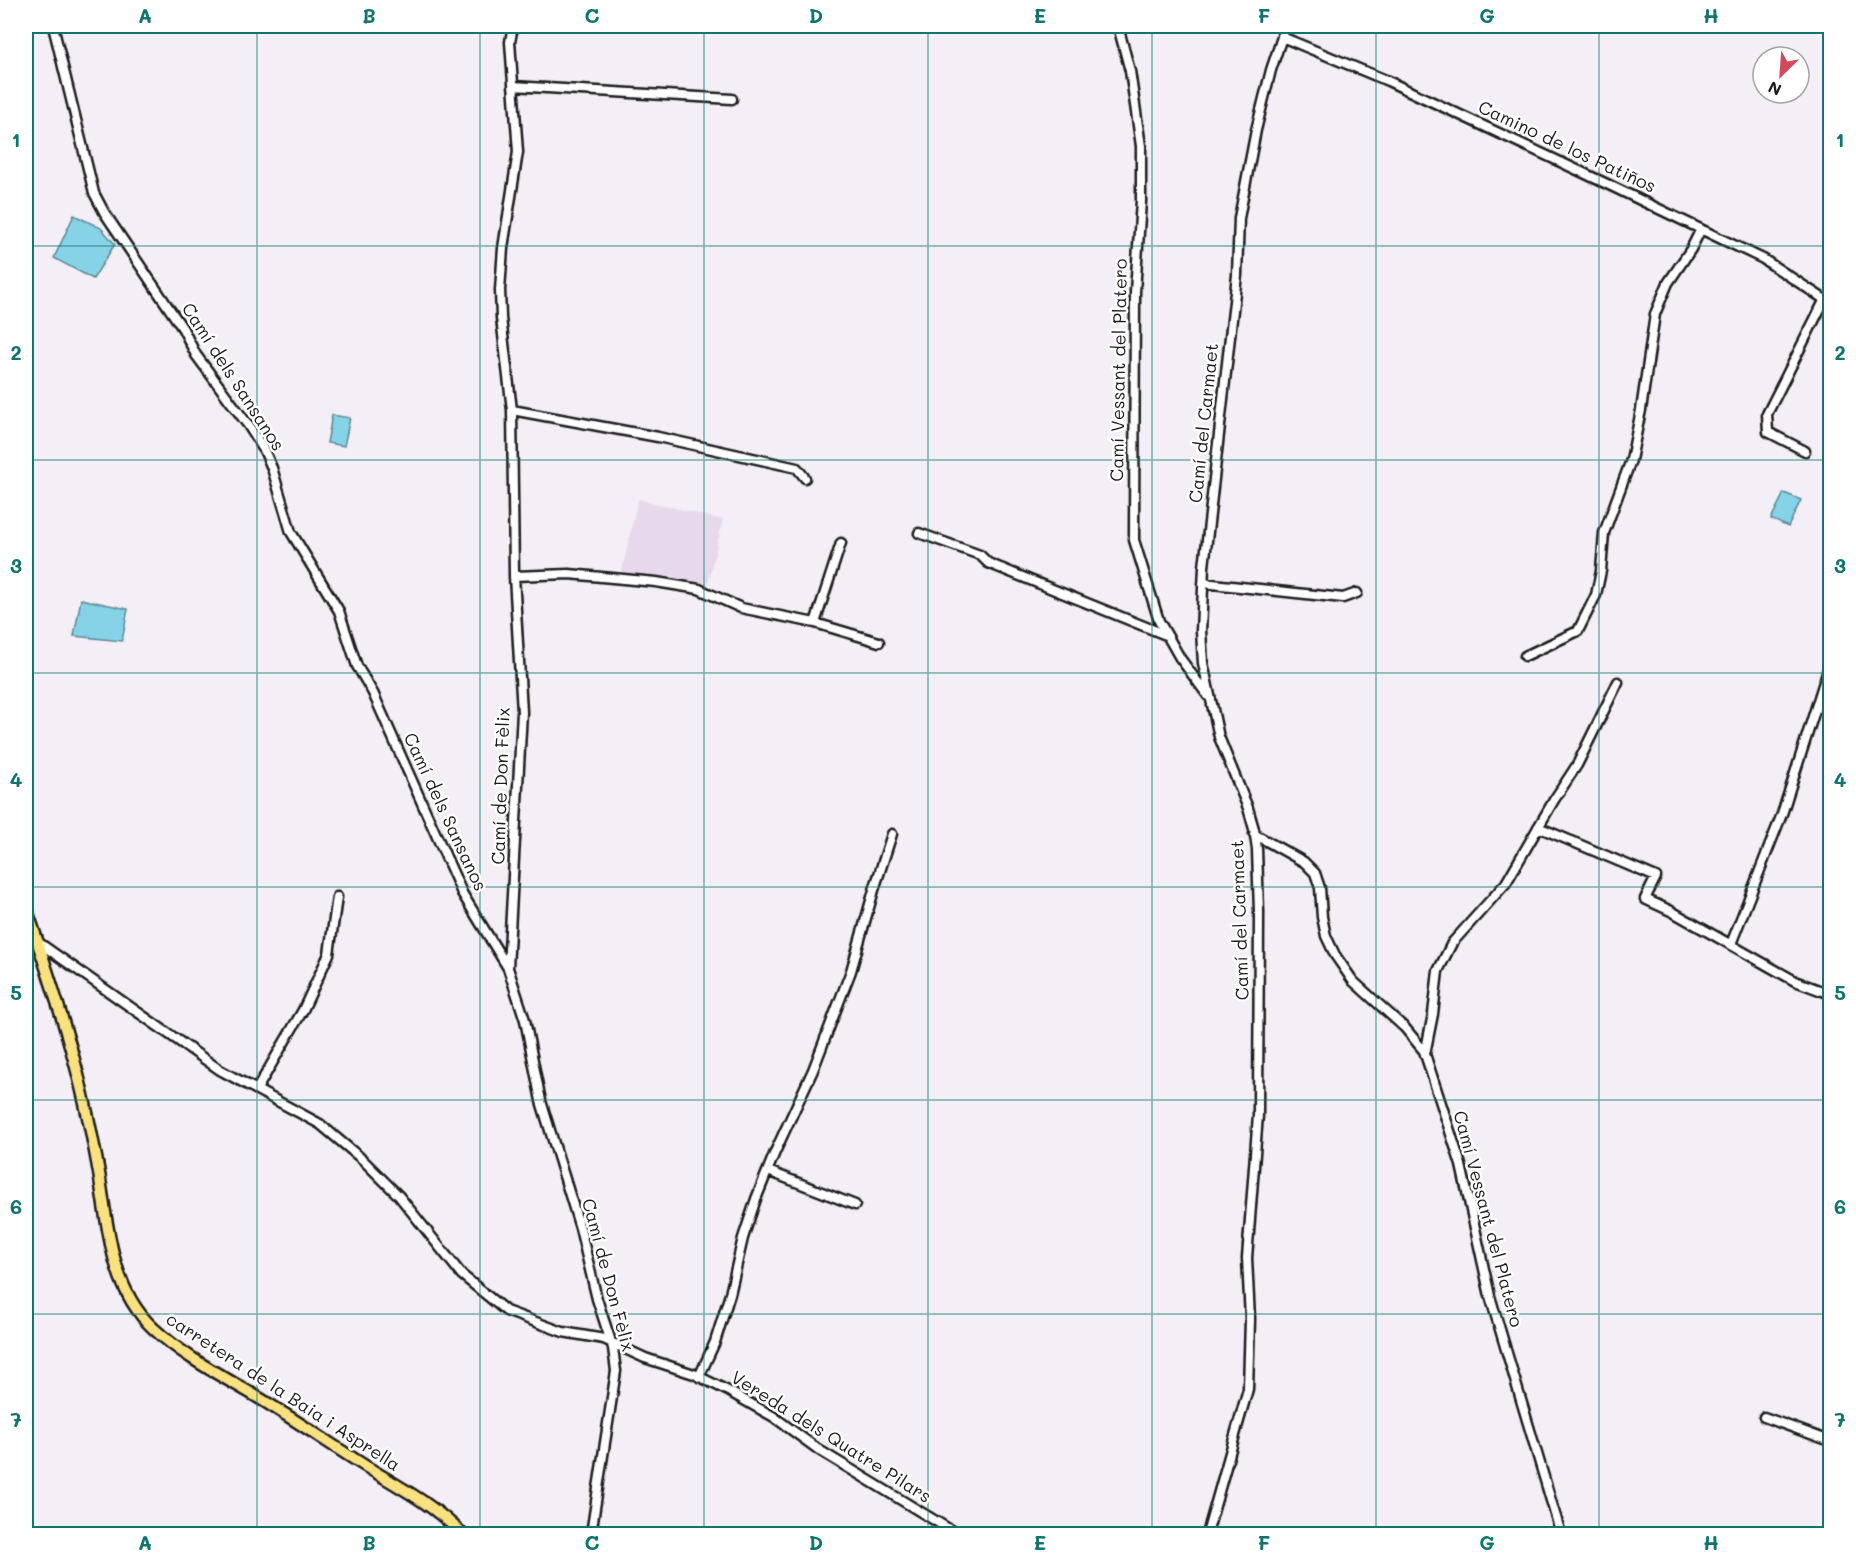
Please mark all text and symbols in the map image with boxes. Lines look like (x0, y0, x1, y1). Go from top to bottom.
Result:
text: A (138, 2, 152, 28)
text: B (362, 2, 376, 28)
text: C (585, 2, 600, 28)
text: D (809, 2, 823, 28)
text: E (1034, 2, 1046, 28)
text: F (1258, 2, 1271, 28)
text: G (1479, 2, 1495, 28)
text: H (1703, 2, 1719, 28)
north arrow (1751, 45, 1811, 105)
text: N (1765, 77, 1784, 101)
street label: Camino de los Patiños (1475, 94, 1660, 198)
text: 1 (12, 126, 20, 152)
text: 1 (1836, 126, 1844, 152)
street label: Camí Vessant del Platero (1104, 258, 1132, 482)
street label: Camí dels Sansanos (177, 298, 291, 455)
text: 2 (10, 339, 22, 365)
text: 2 (1834, 339, 1846, 365)
street label: Camí del Carmaet (1183, 342, 1223, 504)
text: 3 (10, 552, 22, 578)
text: 3 (1834, 552, 1846, 578)
street label: Camí de Don Fèlix (485, 707, 515, 865)
street label: Camí dels Sansanos (399, 729, 493, 895)
text: 4 (10, 766, 23, 792)
text: 4 (1834, 766, 1847, 792)
street label: Camí del Carmaet (1224, 839, 1254, 1001)
text: 5 (10, 979, 22, 1005)
text: 5 (1834, 979, 1846, 1005)
street label: Camí Vessant del Platero (1448, 1108, 1530, 1330)
text: 6 (10, 1193, 22, 1219)
text: 6 (1834, 1193, 1846, 1219)
street label: Camí de Don Fèlix (577, 1196, 641, 1354)
street label: carretera de la Baia i Asprella (162, 1306, 405, 1476)
street label: Vereda dels Quatre Pilars (727, 1365, 936, 1508)
text: 7 (10, 1406, 22, 1432)
text: 7 (1834, 1406, 1846, 1432)
text: A (138, 1529, 152, 1555)
text: B (362, 1529, 376, 1555)
text: C (585, 1529, 600, 1555)
text: D (809, 1529, 823, 1555)
text: E (1034, 1529, 1046, 1555)
text: F (1258, 1529, 1271, 1555)
text: G (1479, 1529, 1495, 1555)
text: H (1703, 1529, 1719, 1555)

